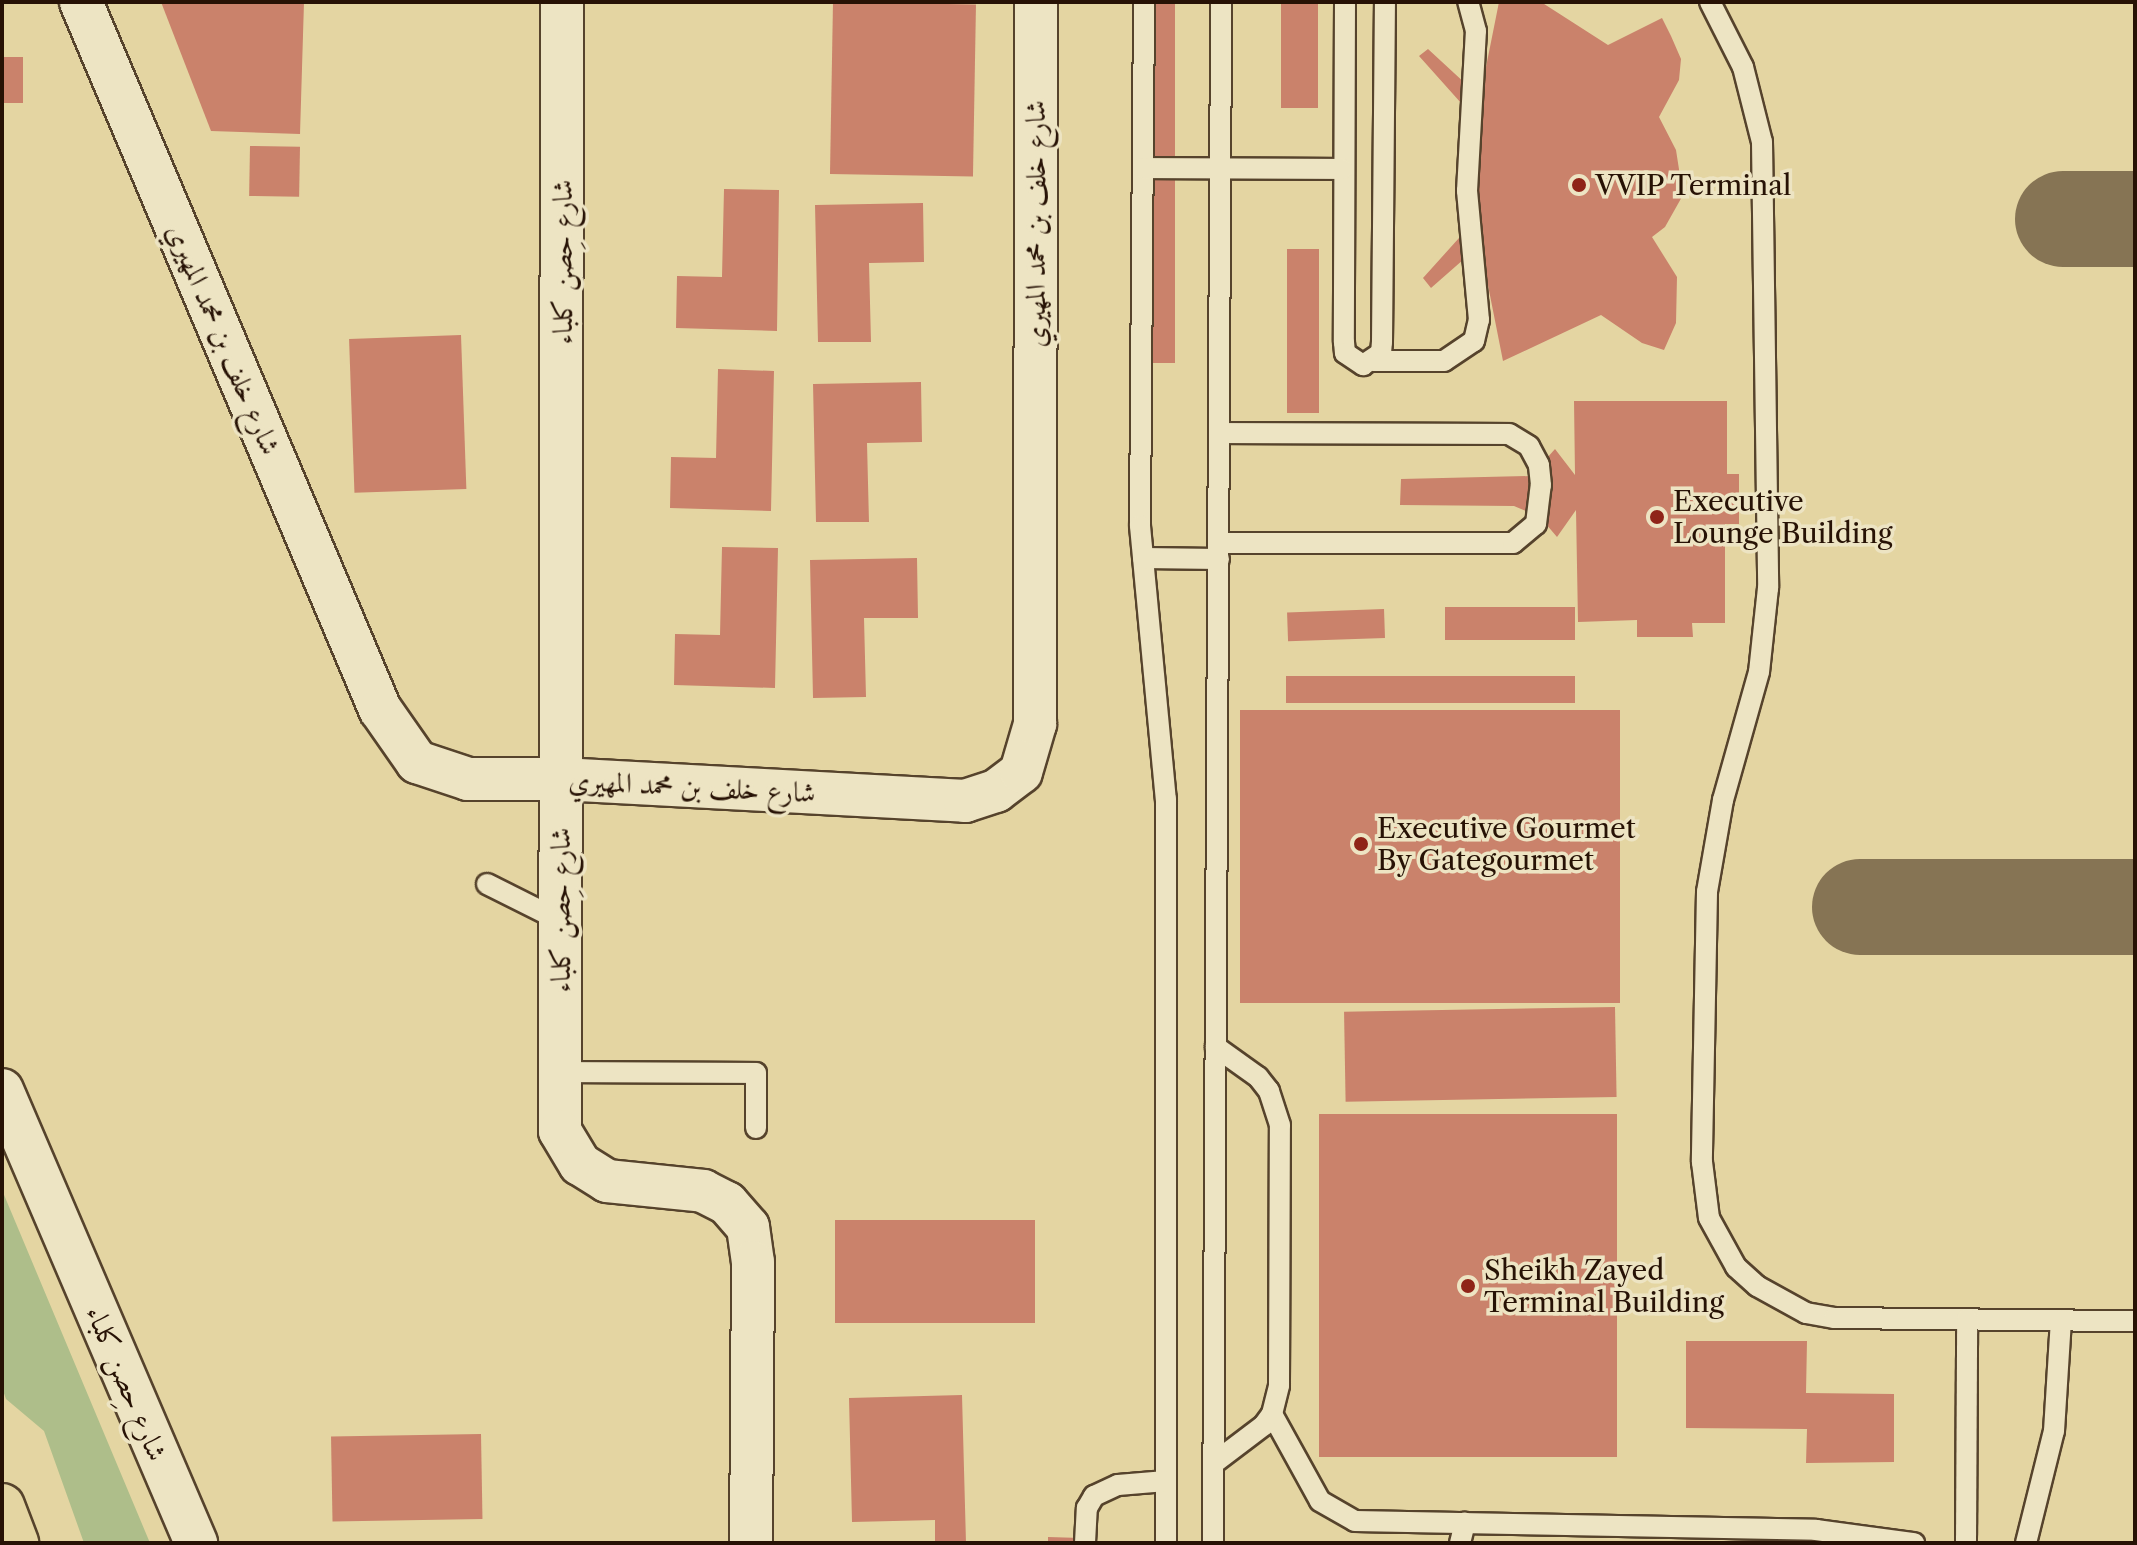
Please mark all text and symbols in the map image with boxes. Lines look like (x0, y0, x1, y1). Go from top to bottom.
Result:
street label: شارع خلف بن محمد المهيري (1018, 100, 1052, 348)
place label: VVIP Terminal (1595, 168, 1793, 202)
marker: VVIP Terminal (1570, 176, 1588, 194)
street label: شارع حِصن كلباء (545, 179, 579, 345)
street label: شارع خلف بن محمد المهيري (160, 219, 288, 459)
place label: Executive Lounge Building (1673, 484, 1893, 550)
marker: Executive Lounge Building (1648, 508, 1666, 526)
street label: شارع خلف بن محمد المهيري (568, 763, 816, 809)
place label: Executive Gourmet By Gategourmet (1377, 811, 1636, 877)
street label: شارع حِصن كلباء (543, 827, 577, 993)
marker: Executive Gourmet By Gategourmet (1352, 835, 1370, 853)
place label: Sheikh Zayed Terminal Building (1484, 1253, 1724, 1319)
marker: Sheikh Zayed Terminal Building (1459, 1277, 1477, 1295)
street label: شارع حِصن كلباء (79, 1300, 175, 1466)

